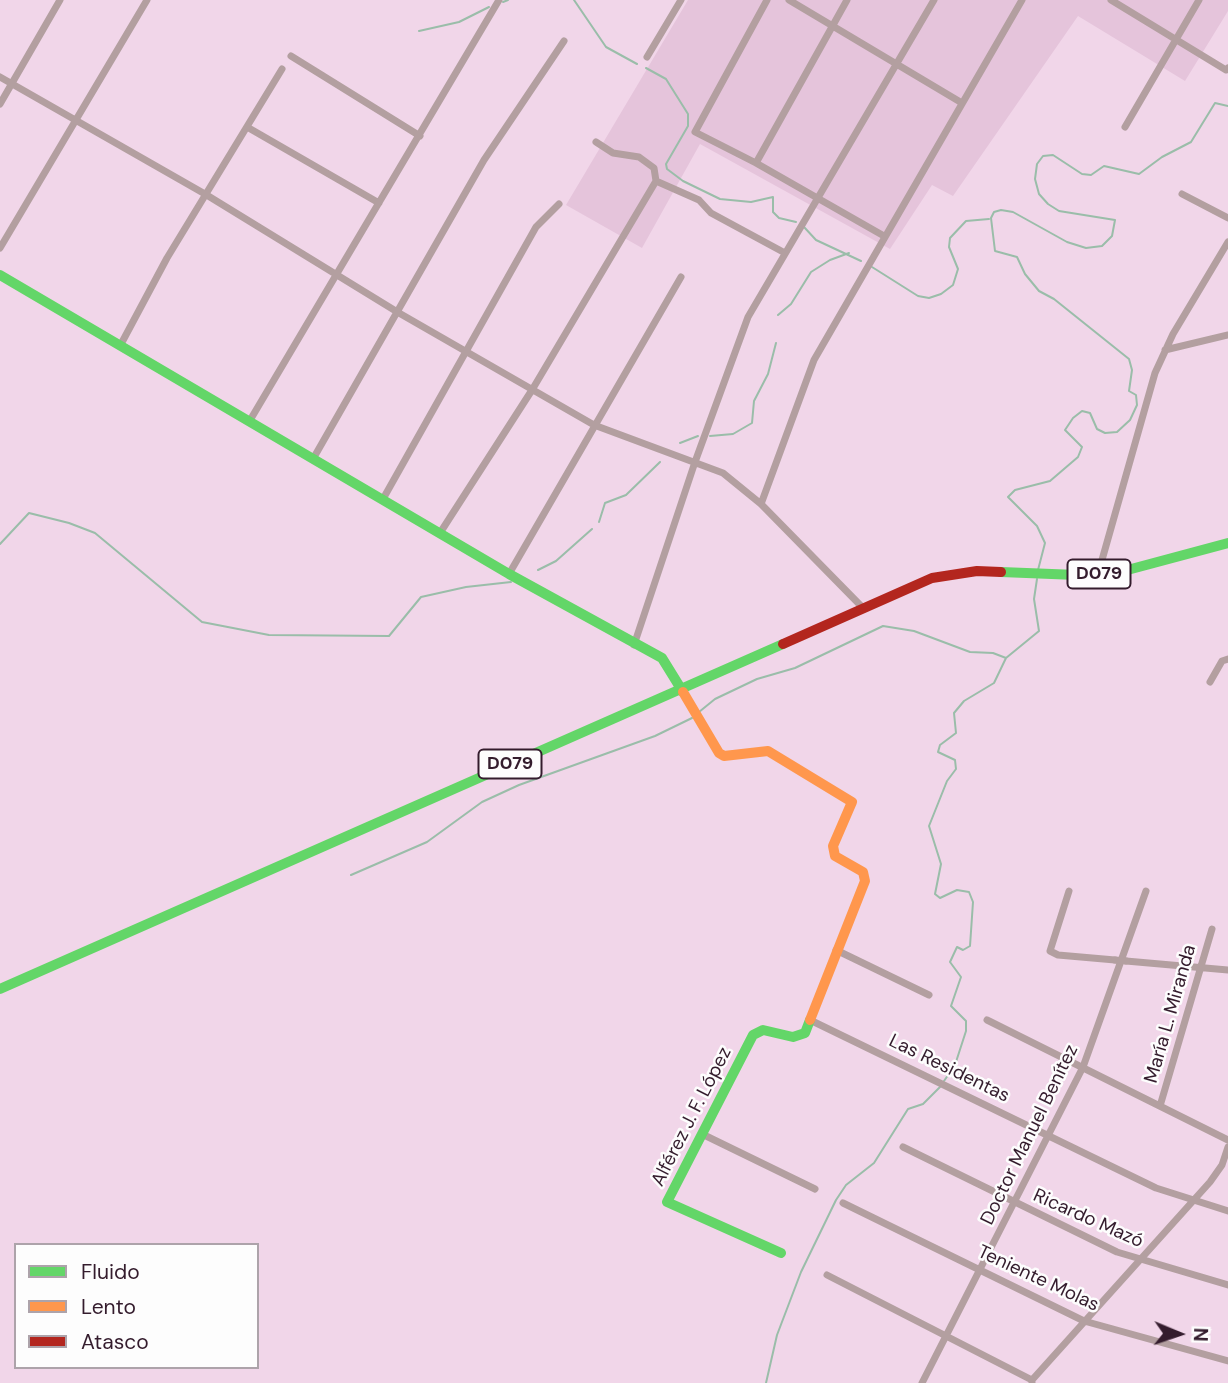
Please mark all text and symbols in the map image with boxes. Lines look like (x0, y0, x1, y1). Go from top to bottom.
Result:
road number: D079 (1068, 560, 1130, 588)
road number: D079 (478, 750, 542, 778)
street label: María L. Miranda (1140, 942, 1202, 1086)
street label: Las Residentas (885, 1030, 1013, 1108)
street label: Doctor Manuel Benítez (976, 1041, 1084, 1229)
street label: Alférez J. F. López (647, 1044, 737, 1190)
street label: Ricardo Mazó (1029, 1185, 1147, 1253)
street label: Teniente Molas (974, 1241, 1102, 1317)
legend (14, 1243, 259, 1369)
text: Fluido (81, 1258, 140, 1286)
text: Lento (81, 1293, 136, 1321)
north arrow (1144, 1299, 1214, 1369)
text: N (1188, 1327, 1213, 1342)
text: Atasco (81, 1328, 149, 1356)

